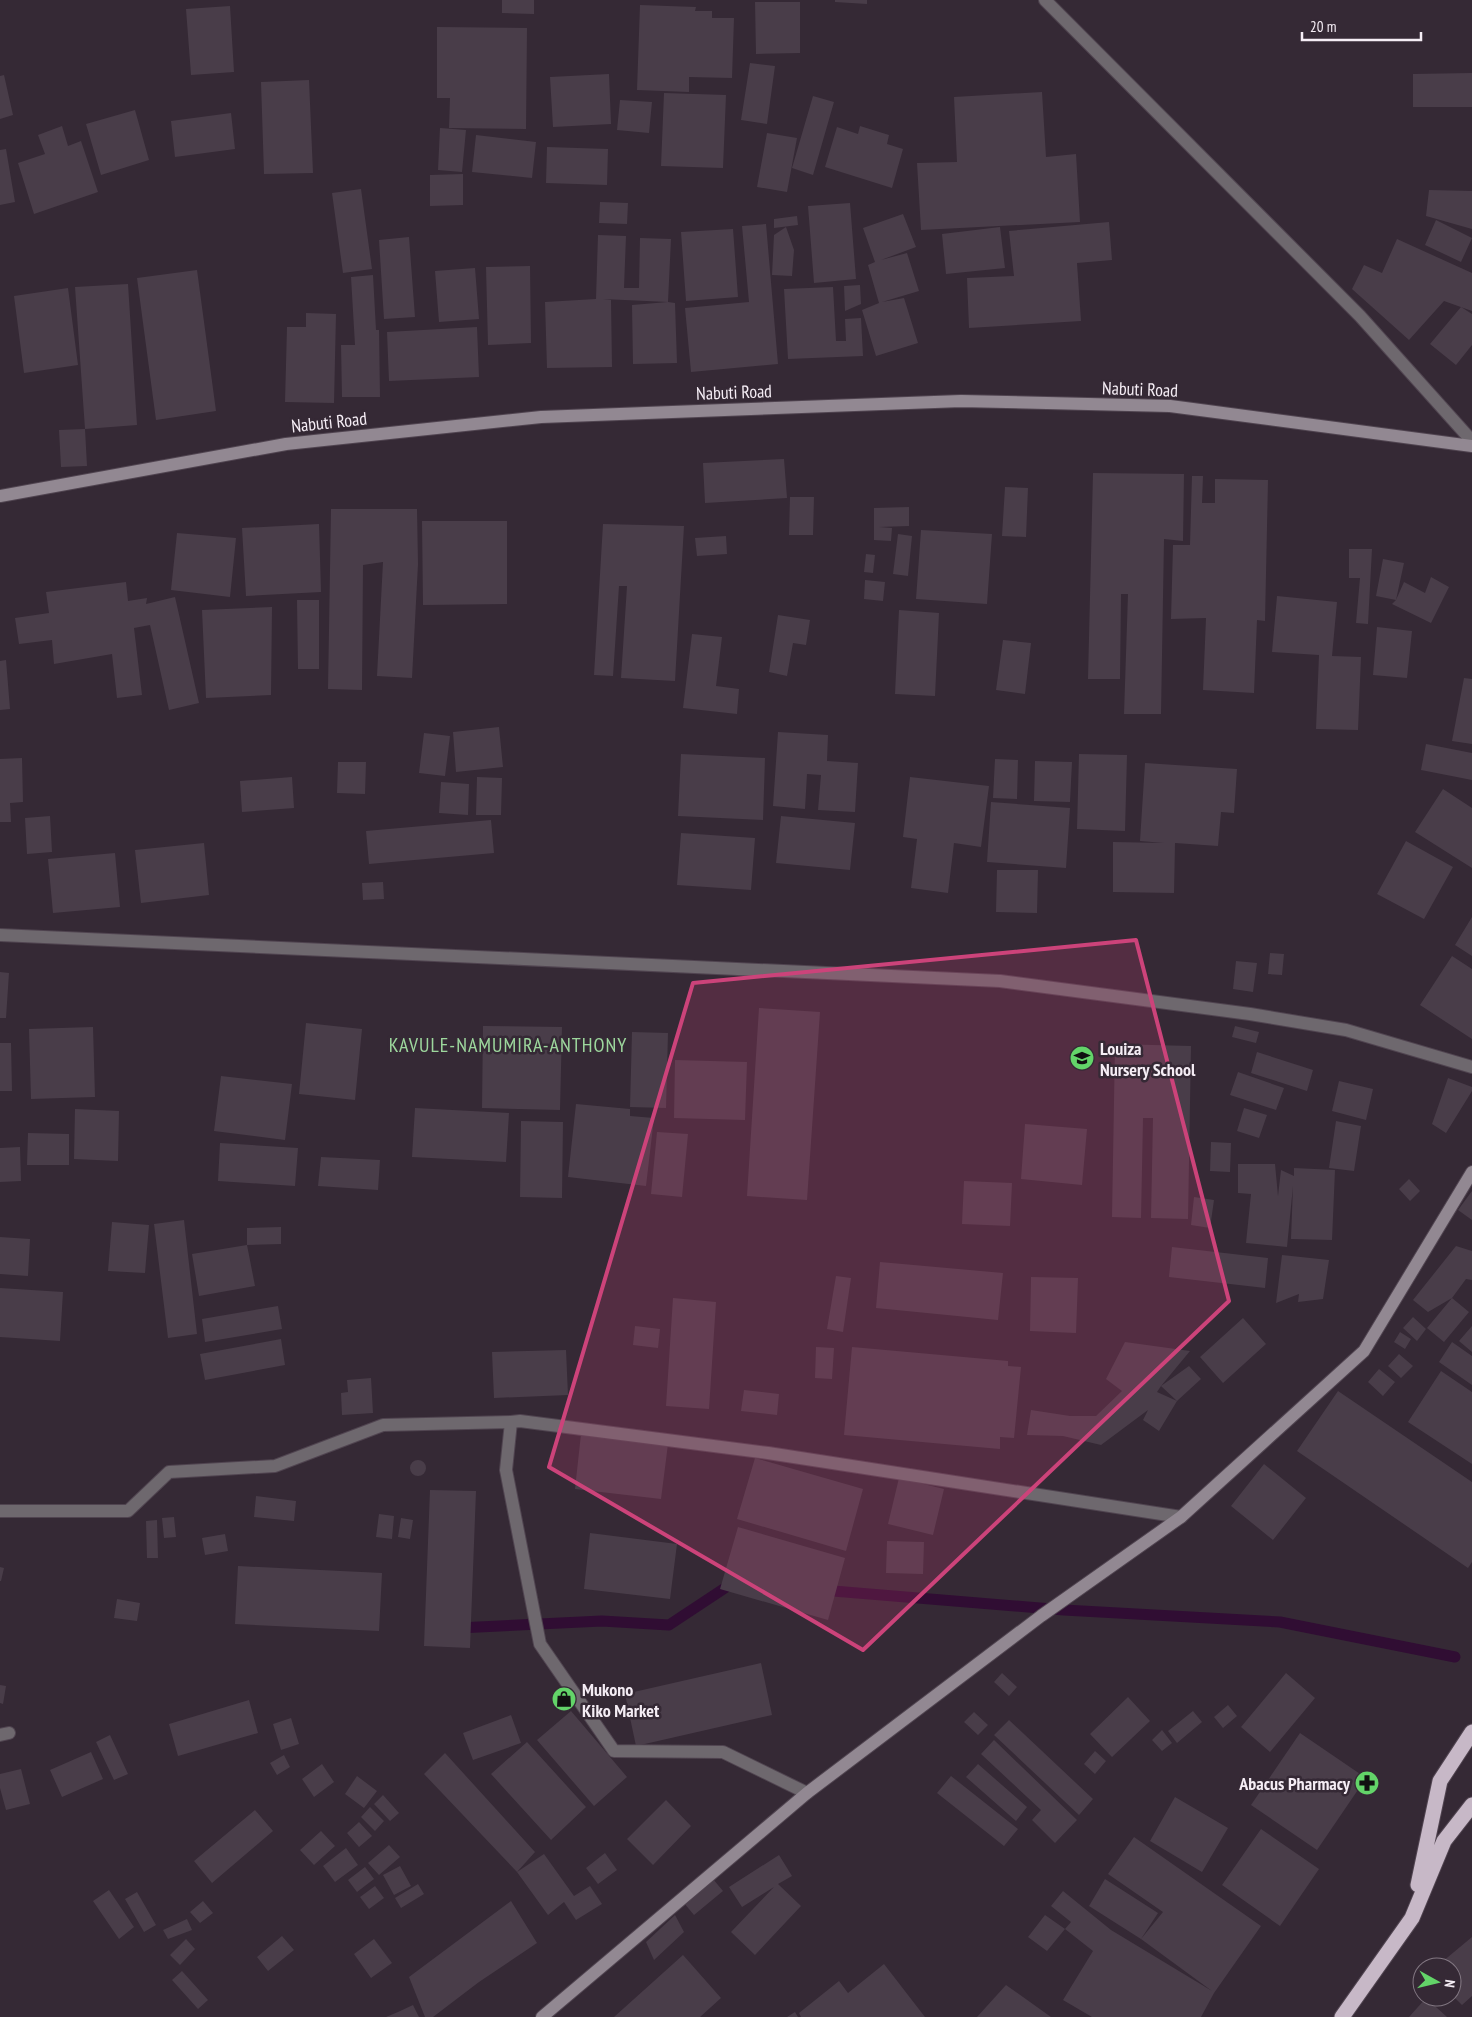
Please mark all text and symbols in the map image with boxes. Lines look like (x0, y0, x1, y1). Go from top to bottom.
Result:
scale bar (1302, 10, 1421, 42)
text: 20 m (1310, 17, 1336, 36)
street label: Nabuti Road (1102, 376, 1178, 402)
street label: Nabuti Road (696, 379, 772, 405)
street label: Nabuti Road (290, 407, 368, 437)
district label: KAVULE-NAMUMIRA-ANTHONY (389, 1032, 627, 1058)
place label: Louiza Nursery School (1100, 1037, 1196, 1081)
school or university icon: Louiza Nursery School (1069, 1045, 1095, 1071)
place label: Mukono Kiko Market (582, 1678, 660, 1722)
shop icon: Mukono Kiko Market (551, 1686, 577, 1712)
pharmacy icon: Abacus Pharmacy (1354, 1770, 1380, 1796)
place label: Abacus Pharmacy (1238, 1772, 1351, 1795)
north arrow (1412, 1957, 1462, 2007)
text: N (1440, 1979, 1459, 1989)

